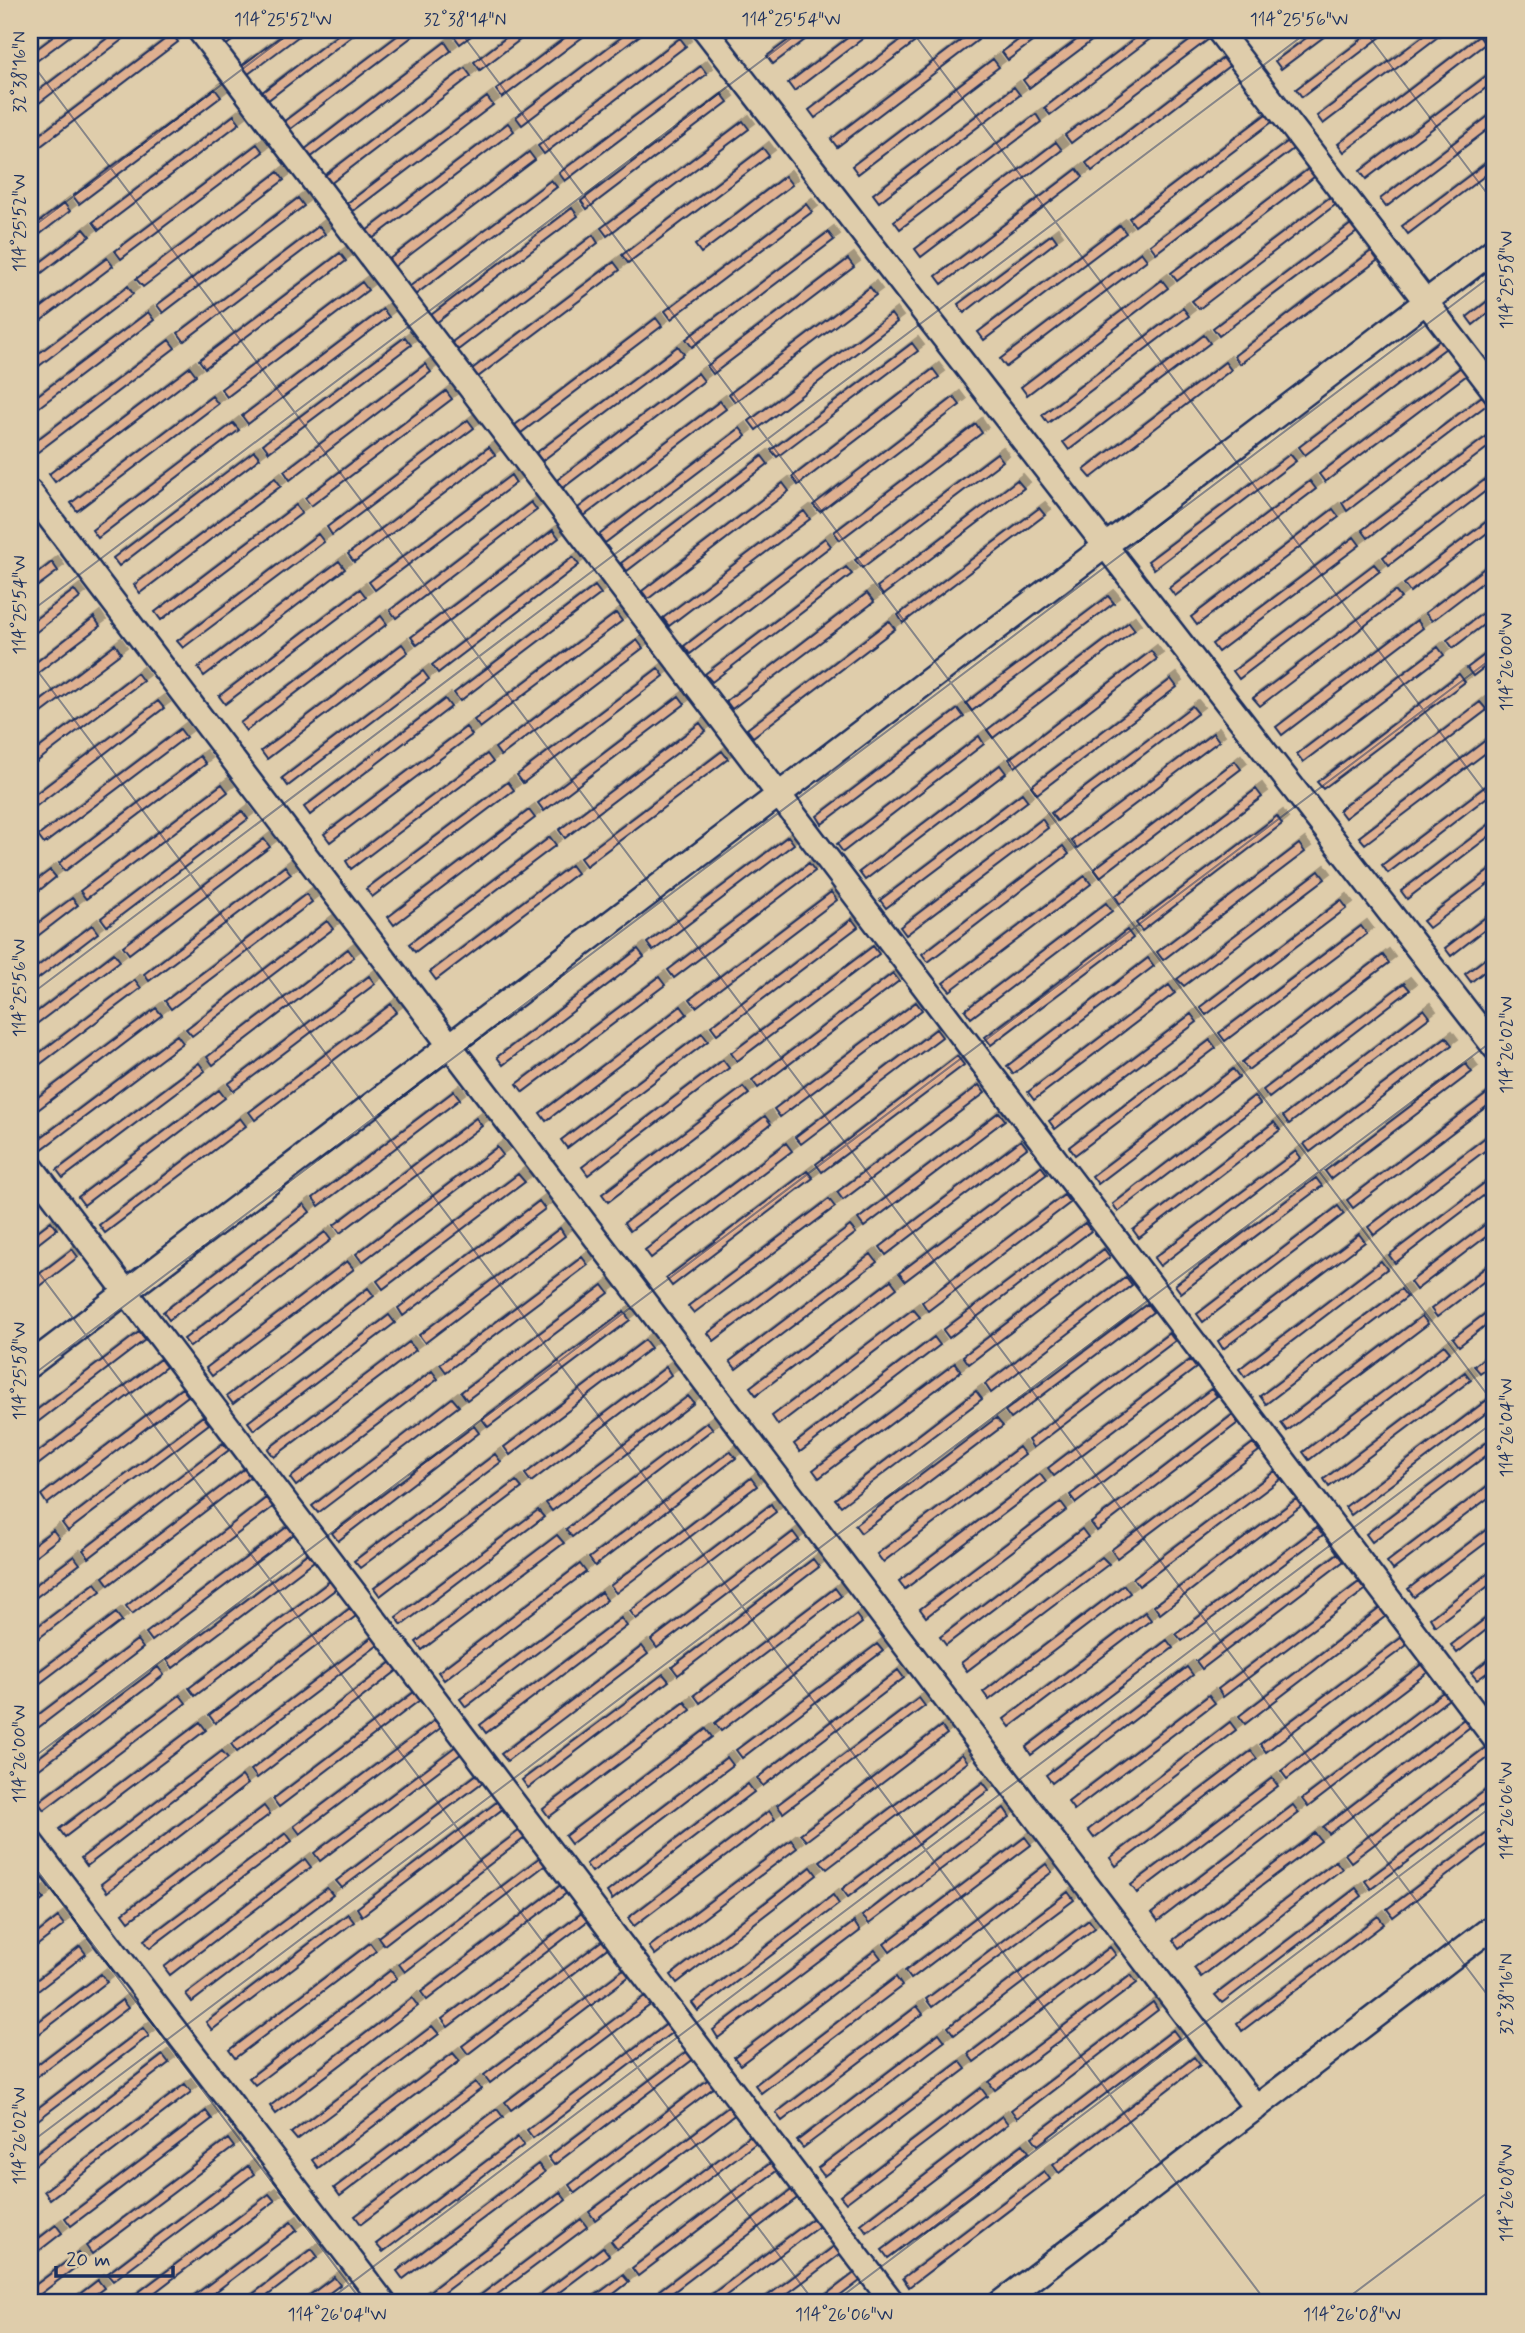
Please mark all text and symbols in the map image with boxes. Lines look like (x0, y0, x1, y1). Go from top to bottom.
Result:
text: 114°25'52"W (234, 8, 332, 32)
text: 32°38'14"N (423, 8, 507, 32)
text: 114°25'54"W (741, 8, 841, 32)
text: 114°25'56"W (1250, 8, 1348, 32)
text: 32°38'16"N (8, 31, 32, 113)
text: 114°25'52"W (8, 174, 32, 272)
text: 114°25'58"W (1495, 231, 1519, 329)
text: 114°25'54"W (8, 555, 32, 655)
text: 114°26'00"W (1495, 613, 1519, 711)
text: 114°25'56"W (8, 939, 32, 1037)
text: 114°26'02"W (1495, 996, 1519, 1094)
text: 114°25'58"W (8, 1322, 32, 1420)
text: 114°26'04"W (1495, 1379, 1519, 1477)
text: 114°26'00"W (8, 1705, 32, 1803)
text: 114°26'06"W (1495, 1762, 1519, 1860)
text: 32°38'16"N (1495, 1953, 1519, 2035)
text: 114°26'02"W (8, 2087, 32, 2185)
text: 114°26'08"W (1495, 2144, 1519, 2242)
scale bar (56, 2235, 173, 2279)
text: 20 m (66, 2246, 111, 2274)
text: 114°26'04"W (288, 2303, 386, 2327)
text: 114°26'06"W (795, 2303, 893, 2327)
text: 114°26'08"W (1303, 2303, 1401, 2327)

